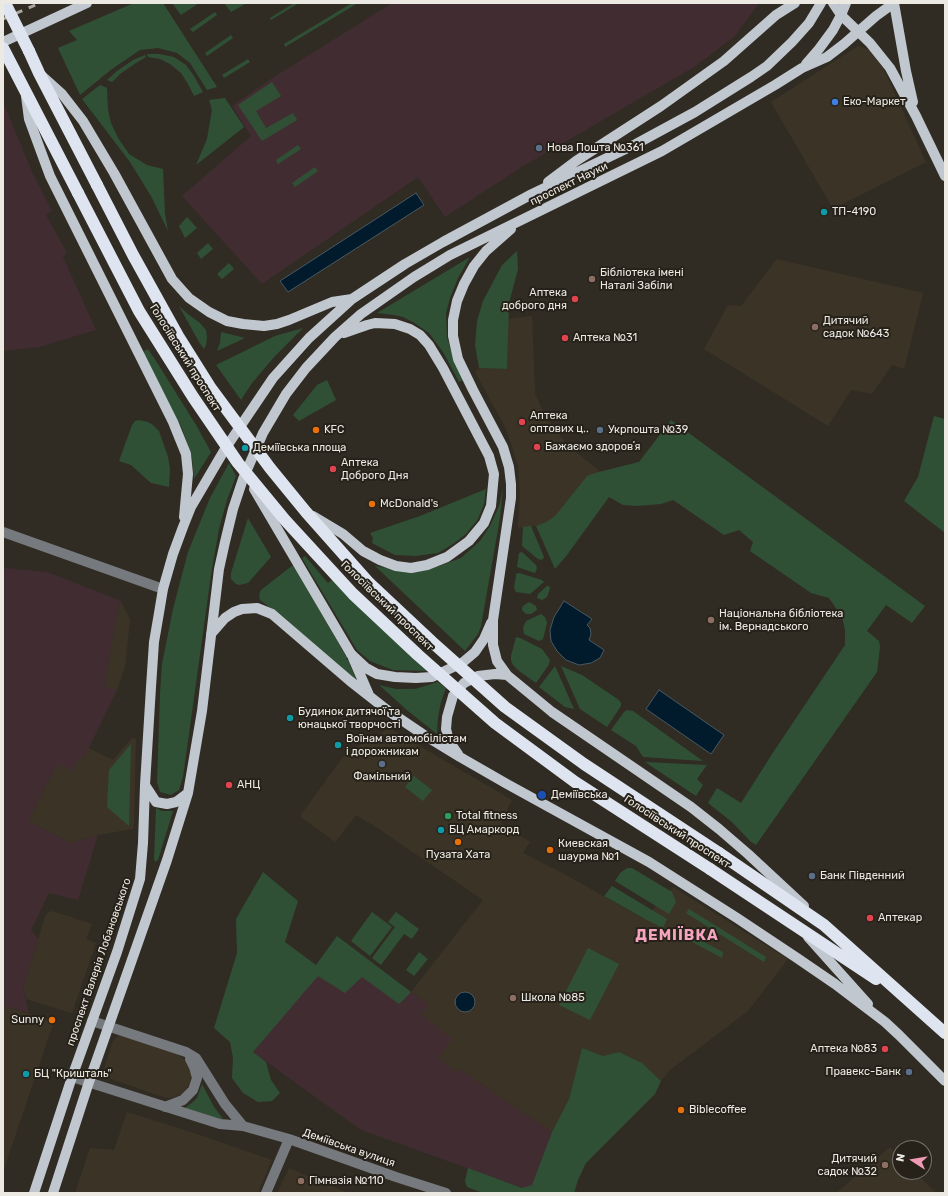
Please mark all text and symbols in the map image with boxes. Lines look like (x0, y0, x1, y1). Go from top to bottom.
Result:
place label: Еко-Маркет (843, 95, 906, 109)
marker: Еко-Маркет (830, 97, 840, 107)
place label: Нова Пошта №361 (547, 141, 644, 155)
marker: Нова Пошта №361 (534, 143, 544, 153)
street label: проспект Науки (528, 159, 610, 209)
place label: ТП-4190 (832, 205, 876, 219)
marker: ТП-4190 (819, 207, 829, 217)
place label: Бібліотека імені Наталі Забіли (600, 266, 684, 292)
marker: Бібліотека імені Наталі Забіли (587, 274, 597, 284)
place label: Аптека доброго дня (502, 286, 567, 312)
marker: Аптека доброго дня (570, 294, 580, 304)
street label: Голосіївський проспект (147, 302, 223, 414)
place label: Дитячий садок №643 (823, 314, 889, 340)
marker: Дитячий садок №643 (810, 322, 820, 332)
place label: Аптека №31 (573, 331, 637, 345)
marker: Аптека №31 (560, 333, 570, 343)
place label: Аптека оптових ц‥ (530, 409, 589, 435)
marker: Аптека оптових ц‥ (517, 417, 527, 427)
place label: KFC (324, 423, 344, 437)
place label: Укрпошта №39 (608, 423, 688, 437)
marker: KFC (311, 425, 321, 435)
marker: Укрпошта №39 (595, 425, 605, 435)
place label: Бажаємо здоровʼя (545, 440, 641, 454)
place label: Деміївська площа (253, 441, 346, 455)
marker: Бажаємо здоровʼя (532, 442, 542, 452)
marker: Деміївська площа (240, 443, 250, 453)
place label: Аптека Доброго Дня (341, 456, 408, 482)
marker: Аптека Доброго Дня (328, 464, 338, 474)
place label: McDonald's (380, 497, 438, 511)
marker: McDonald's (367, 499, 377, 509)
street label: Голосіївський проспект (338, 558, 436, 654)
place label: Національна бібліотека ім. Вернадського (719, 607, 843, 633)
marker: Національна бібліотека ім. Вернадського (706, 615, 716, 625)
place label: Будинок дитячої та юнацької творчості (298, 705, 401, 731)
marker: Будинок дитячої та юнацької творчості (285, 713, 295, 723)
place label: Воїнам автомобілістам і дорожникам (346, 732, 467, 758)
marker: Воїнам автомобілістам і дорожникам (333, 740, 343, 750)
marker: Фамільний (377, 759, 387, 769)
place label: Фамільний (353, 770, 411, 784)
place label: АНЦ (237, 778, 260, 792)
marker: АНЦ (224, 780, 234, 790)
place label: Деміївська (551, 788, 607, 802)
marker: Деміївська (536, 789, 548, 801)
street label: Голосіївський проспект (621, 793, 733, 871)
place label: Total fitness (456, 809, 518, 823)
marker: Total fitness (443, 811, 453, 821)
place label: БЦ Амаркорд (449, 823, 519, 837)
marker: БЦ Амаркорд (436, 825, 446, 835)
marker: Пузата Хата (453, 837, 463, 847)
place label: Киевская шаурма №1 (558, 837, 619, 863)
marker: Киевская шаурма №1 (545, 845, 555, 855)
place label: Пузата Хата (426, 848, 490, 862)
place label: Банк Південний (820, 869, 905, 883)
marker: Банк Південний (807, 871, 817, 881)
street label: проспект Валерія Лобановського (64, 876, 134, 1048)
place label: Аптекар (878, 911, 922, 925)
marker: Аптекар (865, 913, 875, 923)
district label: ДЕМІЇВКА (635, 927, 719, 945)
place label: Школа №85 (521, 991, 585, 1005)
marker: Школа №85 (508, 993, 518, 1003)
place label: Sunny (11, 1013, 44, 1027)
marker: Sunny (47, 1015, 57, 1025)
place label: Аптека №83 (810, 1042, 877, 1056)
marker: Аптека №83 (880, 1044, 890, 1054)
place label: Правекс-Банк (826, 1065, 901, 1079)
place label: БЦ "Кришталь" (34, 1067, 112, 1081)
marker: Правекс-Банк (904, 1067, 914, 1077)
marker: БЦ "Кришталь" (21, 1069, 31, 1079)
place label: Biblecoffee (689, 1103, 747, 1117)
marker: Biblecoffee (676, 1105, 686, 1115)
street label: Деміївська вулиця (301, 1126, 397, 1170)
north arrow (892, 1140, 932, 1180)
place label: Дитячий садок №32 (818, 1152, 877, 1178)
text: N (894, 1152, 908, 1163)
marker: Дитячий садок №32 (880, 1160, 890, 1170)
place label: Гімназія №110 (309, 1174, 384, 1188)
marker: Гімназія №110 (296, 1176, 306, 1186)

